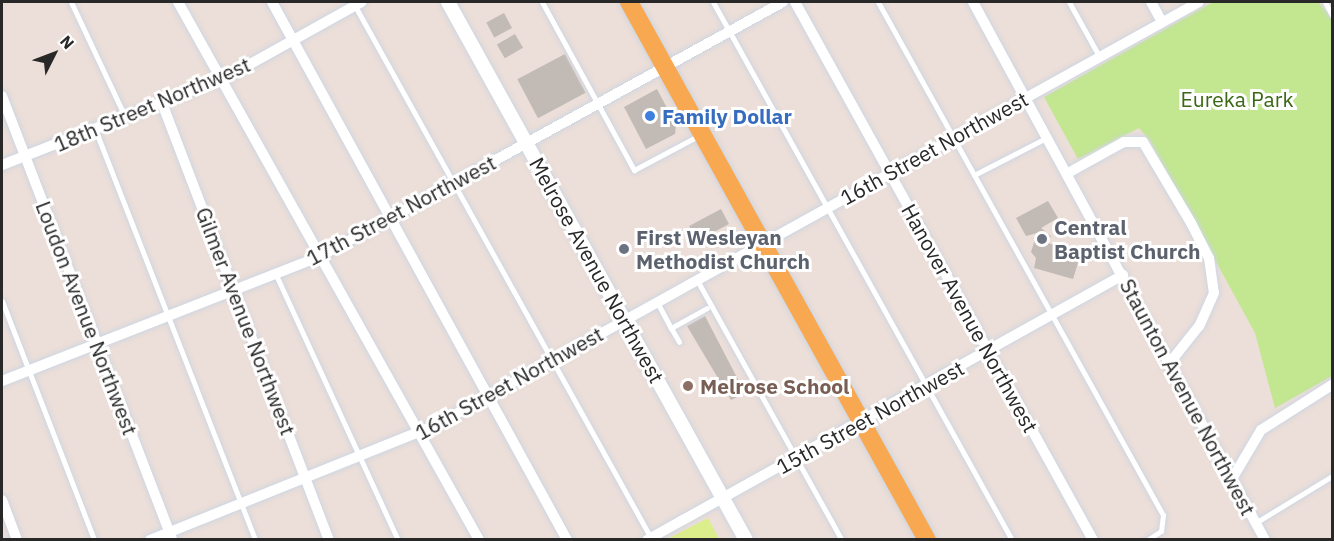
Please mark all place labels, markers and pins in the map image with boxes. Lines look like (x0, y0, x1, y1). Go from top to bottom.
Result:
place label: Family Dollar (662, 103, 792, 129)
marker: Family Dollar (643, 109, 657, 123)
place label: Central Baptist Church (1054, 214, 1201, 264)
place label: First Wesleyan Methodist Church (636, 224, 810, 274)
marker: Central Baptist Church (1035, 232, 1049, 246)
marker: First Wesleyan Methodist Church (617, 242, 631, 256)
place label: Melrose School (700, 373, 849, 399)
marker: Melrose School (681, 379, 695, 393)

